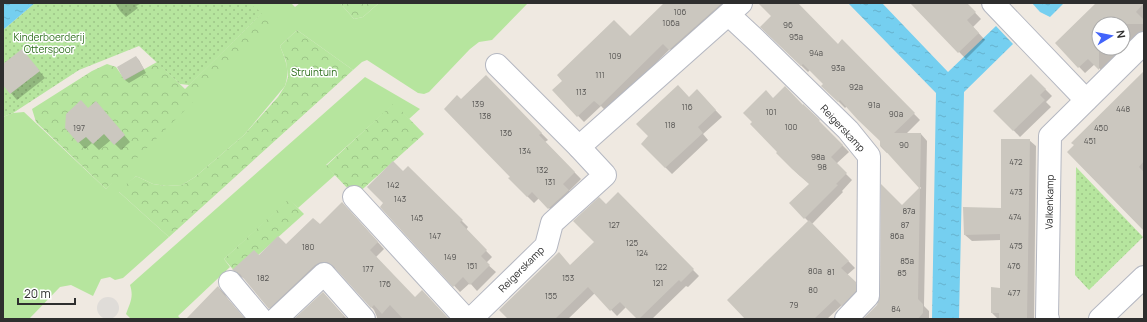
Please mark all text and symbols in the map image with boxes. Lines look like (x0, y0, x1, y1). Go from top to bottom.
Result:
house number: 106 (674, 6, 687, 17)
north arrow (1091, 16, 1131, 56)
house number: 106a (662, 17, 680, 28)
house number: 96 (783, 19, 793, 30)
text: N (1113, 29, 1129, 39)
park label: Kinderboerderij Otterspoor (14, 30, 84, 56)
house number: 95a (789, 31, 803, 42)
house number: 94a (809, 47, 823, 58)
house number: 109 (609, 50, 622, 61)
house number: 93a (831, 62, 845, 73)
park label: Struintuin (291, 65, 337, 79)
house number: 111 (595, 69, 605, 80)
house number: 92a (849, 81, 863, 92)
house number: 113 (576, 86, 586, 97)
house number: 139 (472, 98, 484, 109)
house number: 91a (868, 99, 880, 110)
house number: 116 (681, 101, 693, 112)
street label: Reigerskamp (817, 101, 869, 155)
house number: 448 (1116, 103, 1130, 114)
house number: 101 (765, 106, 777, 117)
house number: 90a (889, 108, 903, 119)
house number: 138 (479, 110, 491, 121)
house number: 118 (665, 119, 676, 130)
house number: 100 (785, 121, 798, 132)
house number: 197 (73, 122, 85, 133)
house number: 450 (1094, 122, 1108, 133)
house number: 136 (500, 127, 512, 138)
house number: 451 (1084, 135, 1096, 146)
house number: 90 (899, 139, 909, 150)
house number: 134 (519, 145, 531, 156)
house number: 98a (811, 151, 825, 162)
house number: 472 (1009, 156, 1023, 167)
house number: 98 (817, 161, 827, 172)
house number: 132 (536, 164, 548, 175)
street label: Valkenkamp (1042, 174, 1056, 230)
house number: 131 (545, 176, 555, 187)
house number: 142 (387, 179, 400, 190)
house number: 473 (1009, 186, 1023, 197)
house number: 143 (394, 193, 406, 204)
house number: 87a (902, 205, 916, 216)
house number: 474 (1008, 211, 1022, 222)
house number: 145 (411, 212, 424, 223)
house number: 127 (608, 219, 620, 230)
house number: 87 (901, 219, 909, 230)
house number: 147 (429, 230, 441, 241)
house number: 86a (890, 230, 904, 241)
house number: 125 (626, 237, 639, 248)
house number: 475 (1009, 240, 1023, 251)
house number: 180 (302, 241, 314, 252)
street label: Reigerskamp (495, 243, 547, 295)
house number: 124 (636, 247, 648, 258)
house number: 149 (444, 251, 456, 262)
house number: 85a (900, 255, 914, 266)
house number: 151 (467, 260, 477, 271)
house number: 476 (1007, 260, 1021, 271)
house number: 122 (655, 261, 668, 272)
house number: 177 (362, 263, 374, 274)
house number: 80a (808, 265, 822, 276)
house number: 81 (827, 266, 835, 277)
house number: 85 (897, 267, 907, 278)
house number: 182 (257, 272, 270, 283)
house number: 153 (562, 272, 574, 283)
house number: 121 (653, 277, 663, 288)
house number: 176 (379, 278, 391, 289)
scale bar (18, 280, 75, 306)
house number: 80 (808, 284, 818, 295)
text: 20 m (24, 285, 51, 302)
house number: 477 (1008, 287, 1020, 298)
house number: 155 (545, 290, 558, 301)
house number: 79 (790, 299, 799, 310)
house number: 84 (891, 303, 901, 314)

